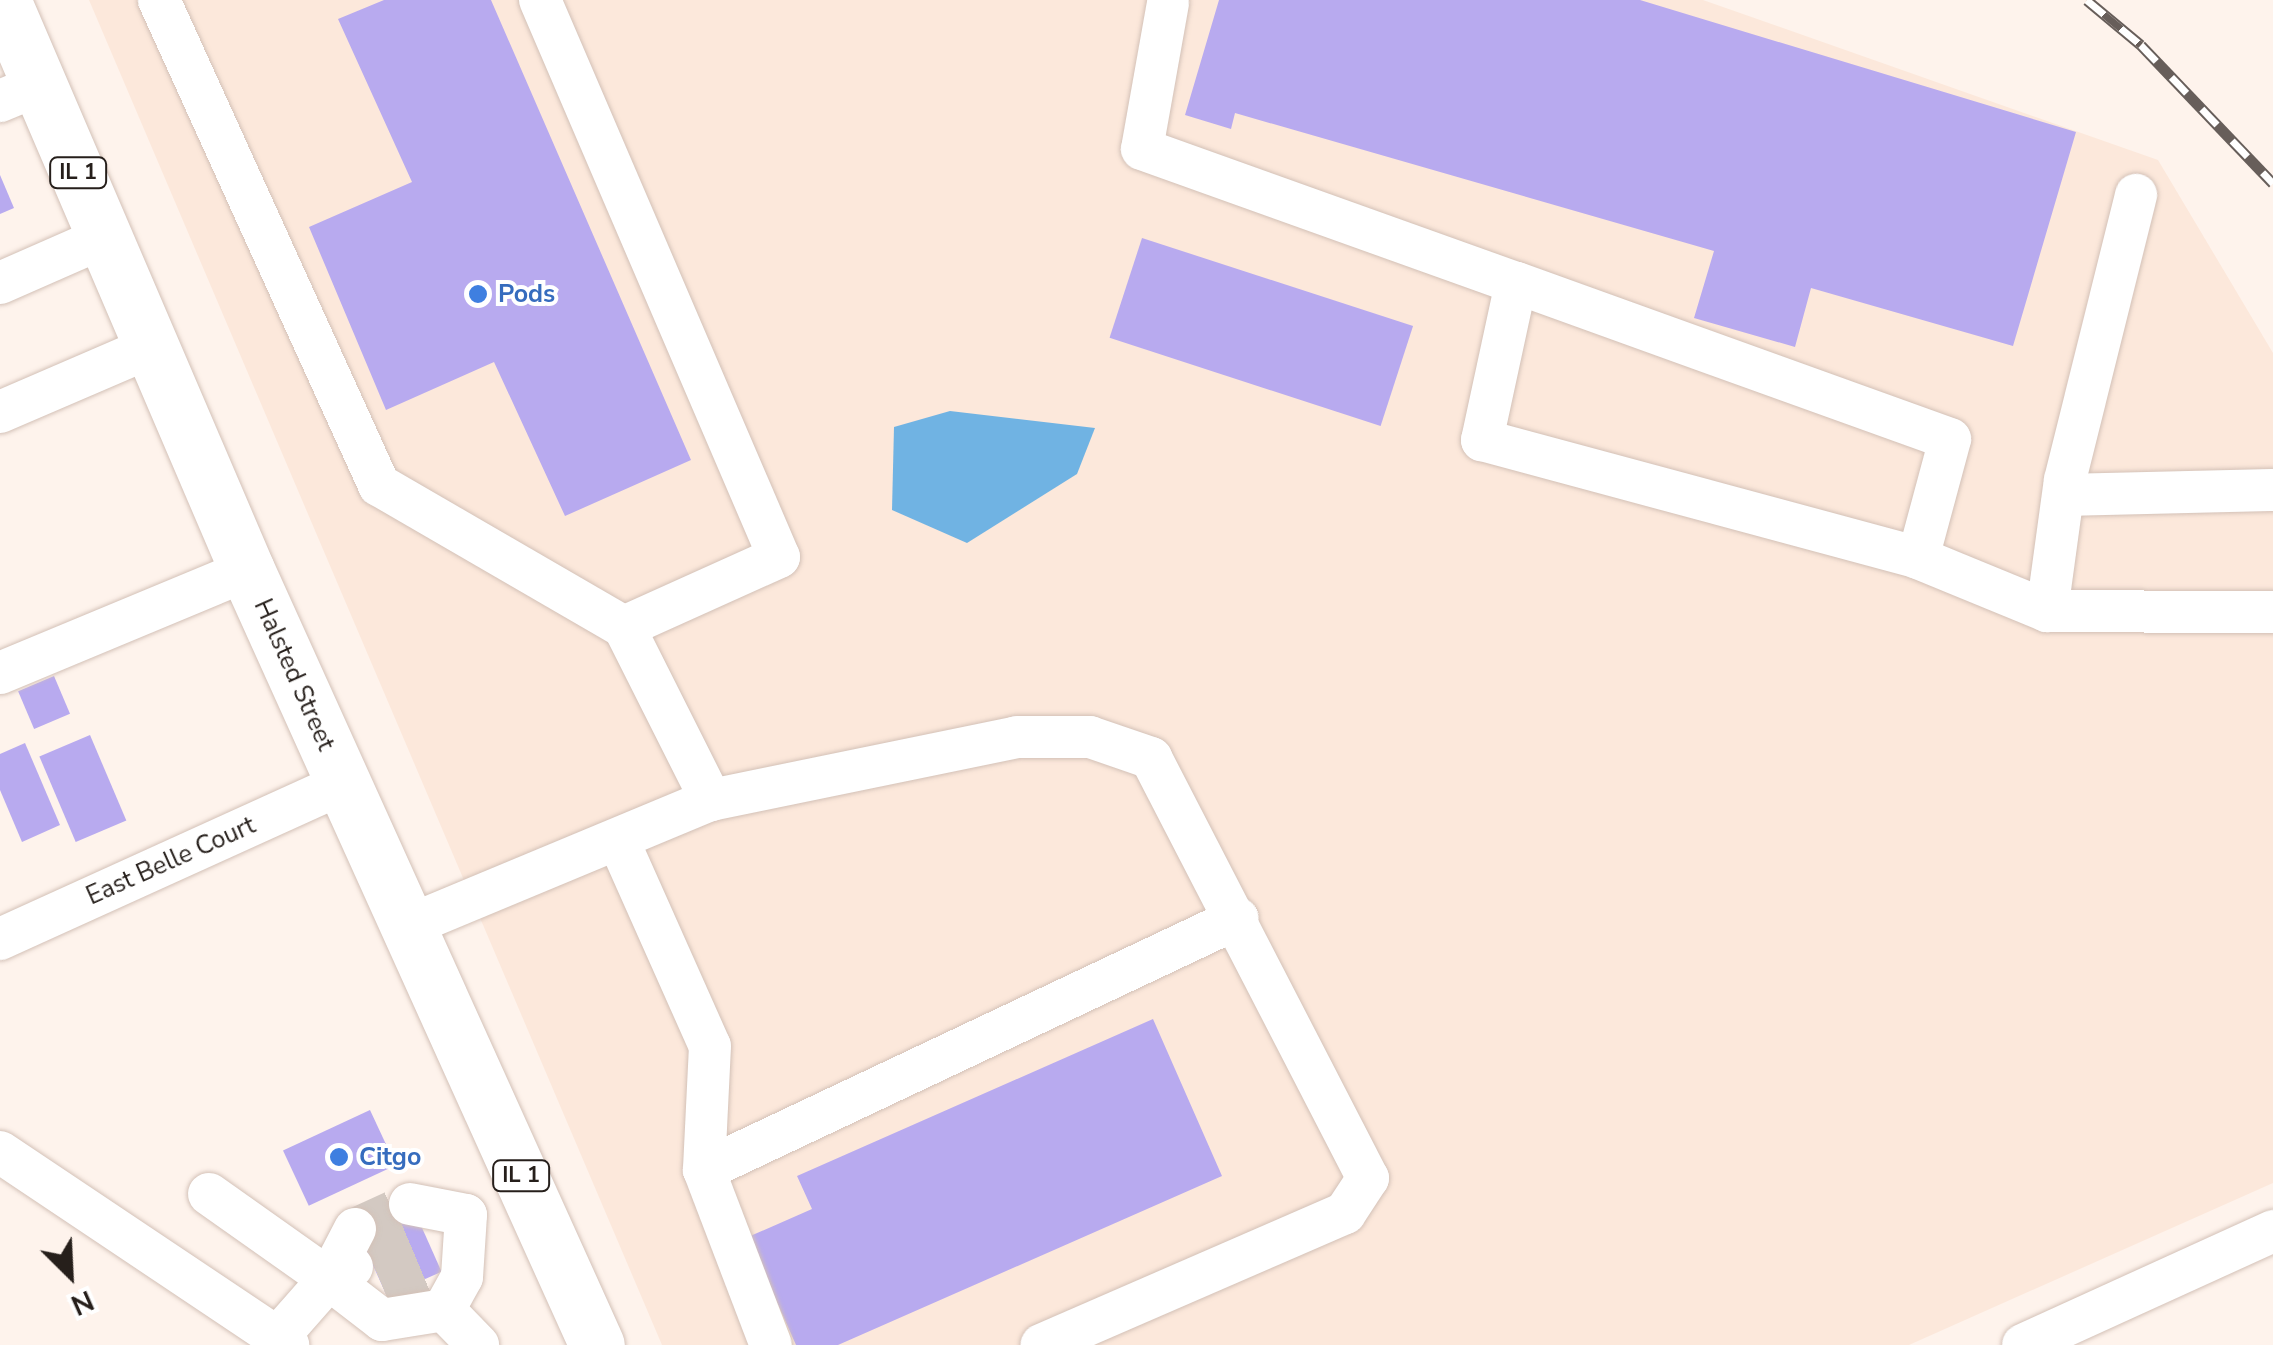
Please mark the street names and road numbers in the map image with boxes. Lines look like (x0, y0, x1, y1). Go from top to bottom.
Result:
road number: IL 1 (48, 156, 108, 190)
street label: Halsted Street (247, 595, 341, 755)
street label: East Belle Court (82, 810, 260, 912)
road number: IL 1 (491, 1159, 551, 1193)

